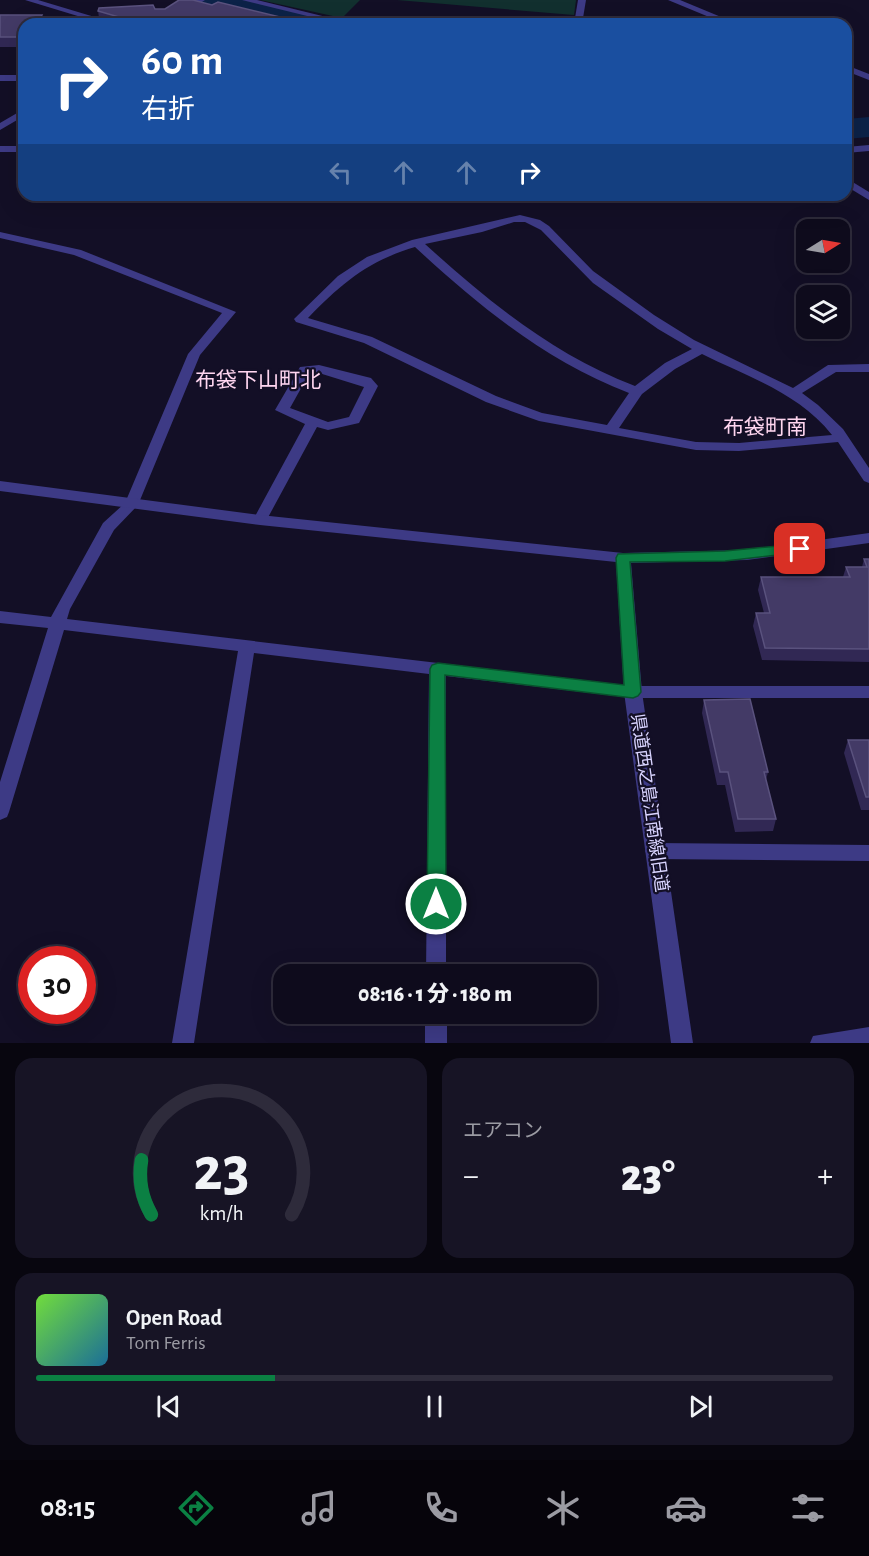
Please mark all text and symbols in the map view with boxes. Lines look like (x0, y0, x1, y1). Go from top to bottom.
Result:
text: 60 m (141, 40, 223, 82)
icon: right (42, 42, 120, 120)
text: 右折 (141, 96, 195, 123)
icon: left (324, 156, 357, 189)
icon: ahead (387, 156, 420, 189)
icon: ahead (450, 156, 483, 189)
icon: right (513, 156, 546, 189)
north arrow (796, 219, 850, 273)
map controls (796, 219, 850, 339)
button: layers (796, 285, 850, 339)
district label: 布袋下山町北 (195, 369, 321, 391)
district label: 布袋町南 (723, 416, 807, 438)
pin (774, 523, 825, 574)
icon: arrive (783, 532, 816, 565)
street label: 県道西之島江南線旧道 (628, 712, 672, 893)
position arrow (404, 872, 468, 936)
speed limit sign: 30 (18, 946, 96, 1024)
text: 08:16 · 1 分 · 180 m (358, 983, 512, 1005)
text: エアコン (463, 1121, 543, 1141)
text: 23 (193, 1139, 249, 1201)
text: 23° (621, 1154, 675, 1199)
text: − (463, 1160, 479, 1193)
text: + (817, 1160, 833, 1193)
text: km/h (199, 1203, 243, 1224)
text: Open Road (126, 1307, 222, 1329)
text: Tom Ferris (126, 1333, 206, 1353)
icon: previous (152, 1390, 185, 1423)
icon: pause (418, 1390, 451, 1423)
icon: next (684, 1390, 717, 1423)
icon: directions (175, 1487, 217, 1529)
icon: music (298, 1487, 340, 1529)
icon: phone (420, 1487, 462, 1529)
icon: climate (542, 1487, 584, 1529)
icon: car (665, 1487, 707, 1529)
icon: filters (787, 1487, 829, 1529)
text: 08:15 (40, 1494, 95, 1521)

